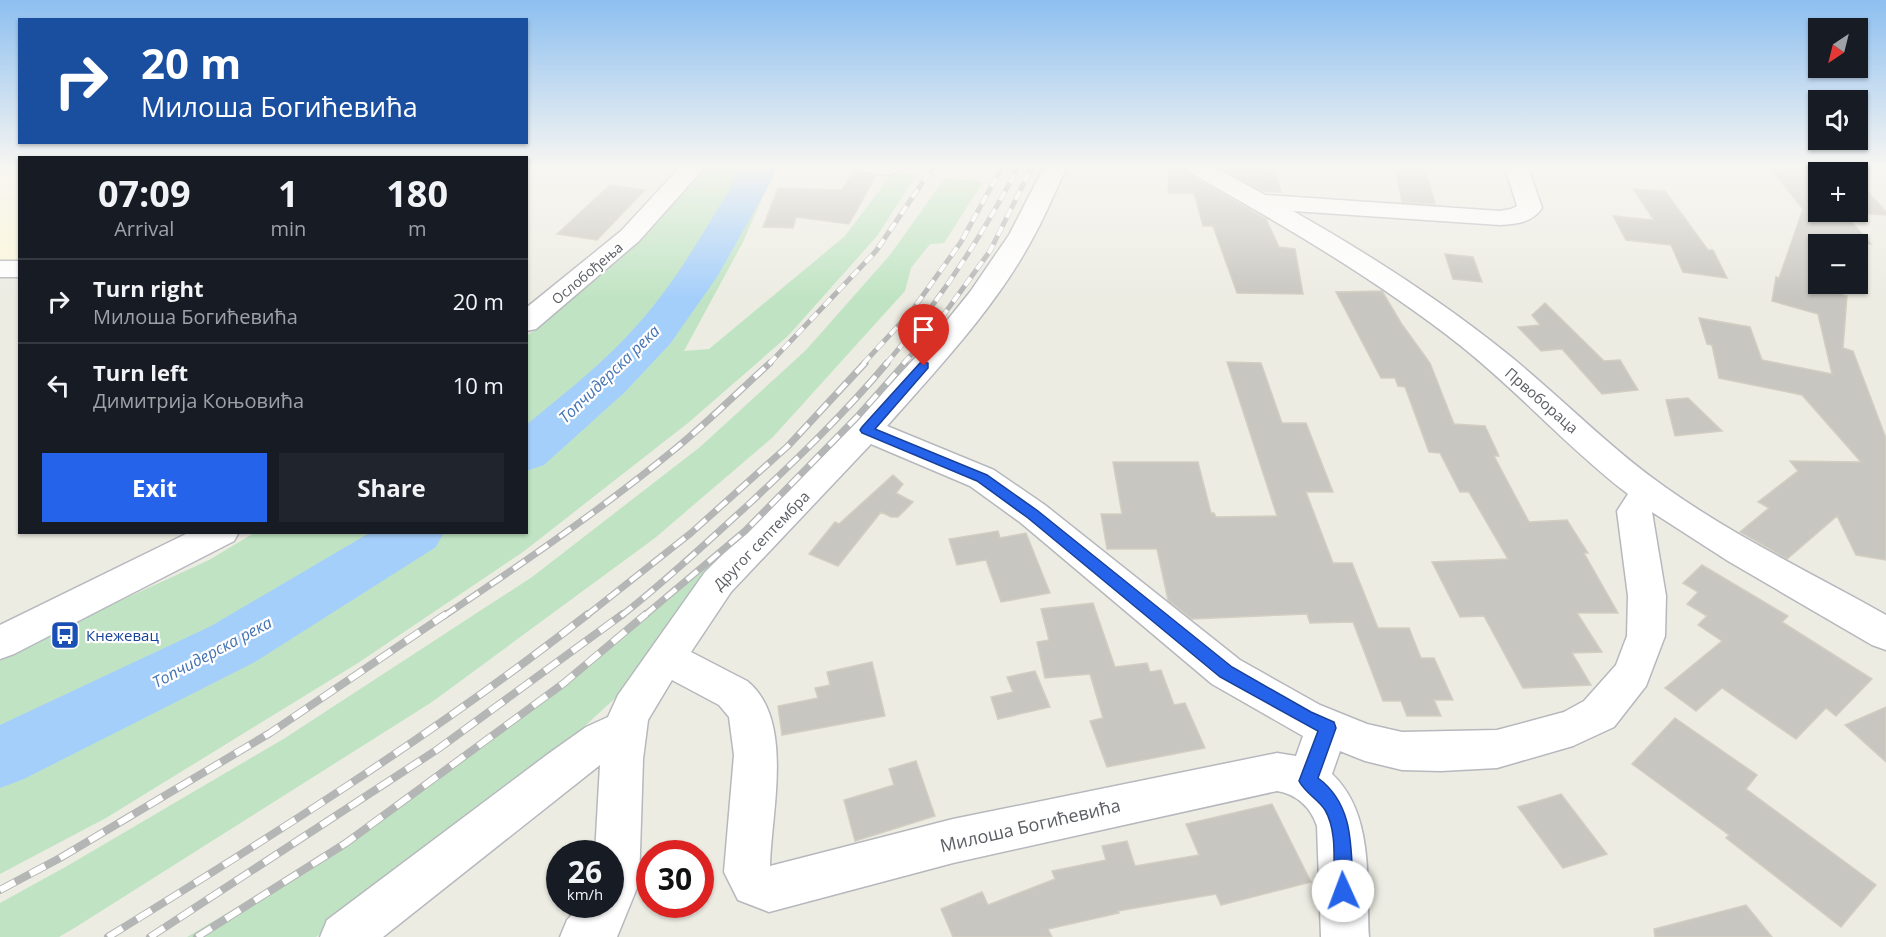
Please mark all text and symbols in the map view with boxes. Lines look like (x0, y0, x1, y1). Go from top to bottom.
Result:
north arrow (1808, 18, 1868, 78)
map controls (1808, 18, 1868, 294)
text: 20 m (141, 34, 241, 91)
icon: right (42, 42, 120, 120)
text: Милоша Богићевића (141, 88, 418, 125)
button: sound (1808, 90, 1868, 150)
button: + (1808, 162, 1868, 222)
text: 07:09 (98, 169, 191, 218)
text: 1 (278, 169, 299, 218)
text: 180 (386, 169, 448, 218)
text: Arrival (114, 215, 174, 242)
text: min (270, 215, 306, 242)
text: m (408, 215, 426, 242)
button: − (1808, 234, 1868, 294)
street label: Ослобођења (547, 238, 627, 308)
text: Turn right (93, 273, 204, 303)
icon: right (42, 285, 75, 318)
text: 20 m (453, 286, 504, 316)
text: Милоша Богићевића (93, 303, 298, 330)
pin (898, 304, 949, 366)
icon: arrive (907, 313, 940, 346)
water label: Топчидерска река (554, 320, 664, 428)
text: Turn left (93, 357, 188, 387)
street label: Првобораца (1501, 363, 1583, 437)
icon: left (42, 369, 75, 402)
text: 10 m (453, 370, 504, 400)
text: Димитрија Коњовића (93, 387, 304, 414)
button: Exit (42, 453, 267, 522)
button: Share (279, 453, 504, 522)
street label: Другог септембра (708, 486, 814, 594)
water label: Топчидерска река (148, 611, 276, 693)
bus stop icon: Кнежевац (49, 619, 81, 651)
place label: Кнежевац (86, 625, 159, 645)
street label: Милоша Богићевића (937, 793, 1123, 857)
speed limit sign: 30 (636, 840, 714, 918)
text: 26 (568, 851, 602, 892)
position arrow (1311, 859, 1375, 923)
text: km/h (567, 884, 603, 904)

